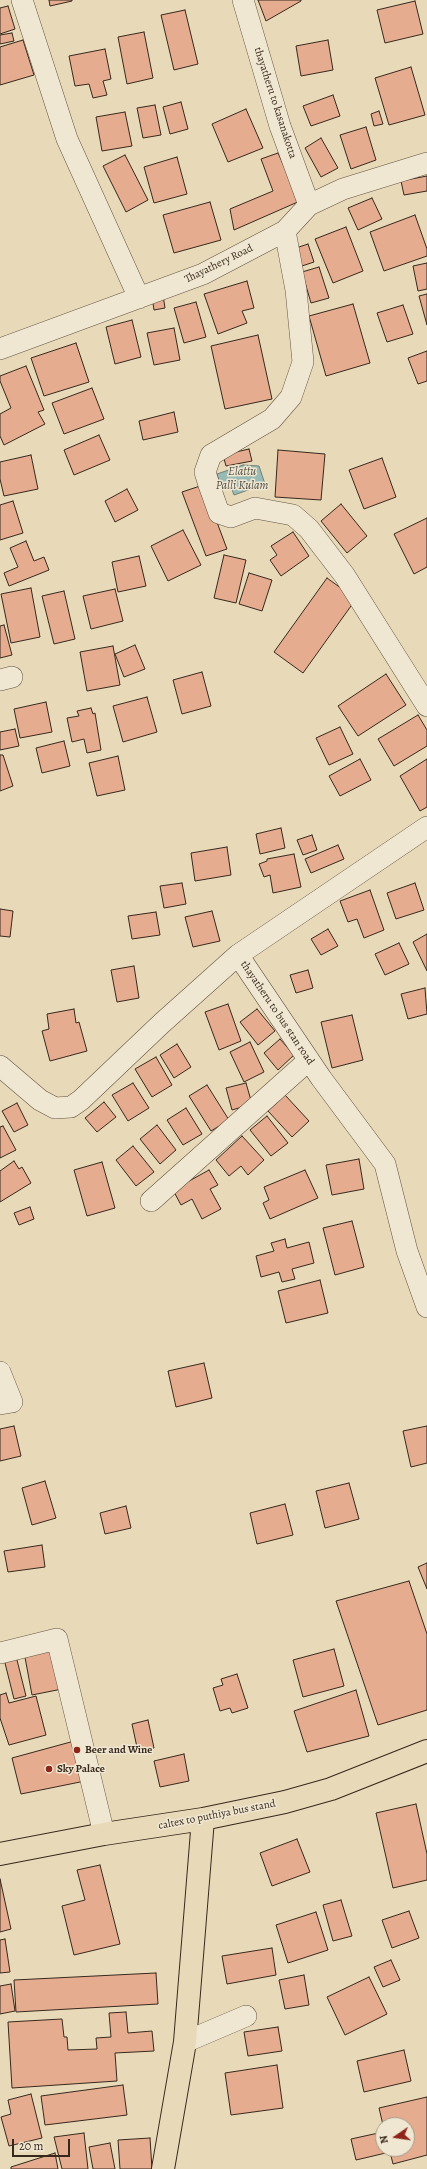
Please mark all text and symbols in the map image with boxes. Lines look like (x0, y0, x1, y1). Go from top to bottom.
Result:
street label: thayatheru to kasanakotta (251, 46, 299, 160)
street label: Thayathery Road (183, 242, 255, 286)
water label: Elattu Palli Kulam (216, 465, 268, 493)
street label: thayatheru to bus stan road (237, 959, 317, 1067)
place label: Beer and Wine (85, 1743, 152, 1757)
marker: Beer and Wine (72, 1745, 82, 1755)
place label: Sky Palace (57, 1762, 105, 1776)
marker: Sky Palace (44, 1764, 54, 1774)
street label: caltex to puthiya bus stand (157, 1797, 277, 1833)
north arrow (375, 2117, 415, 2157)
scale bar (14, 2131, 72, 2157)
text: N (376, 2134, 392, 2145)
text: 20 m (19, 2138, 43, 2154)

